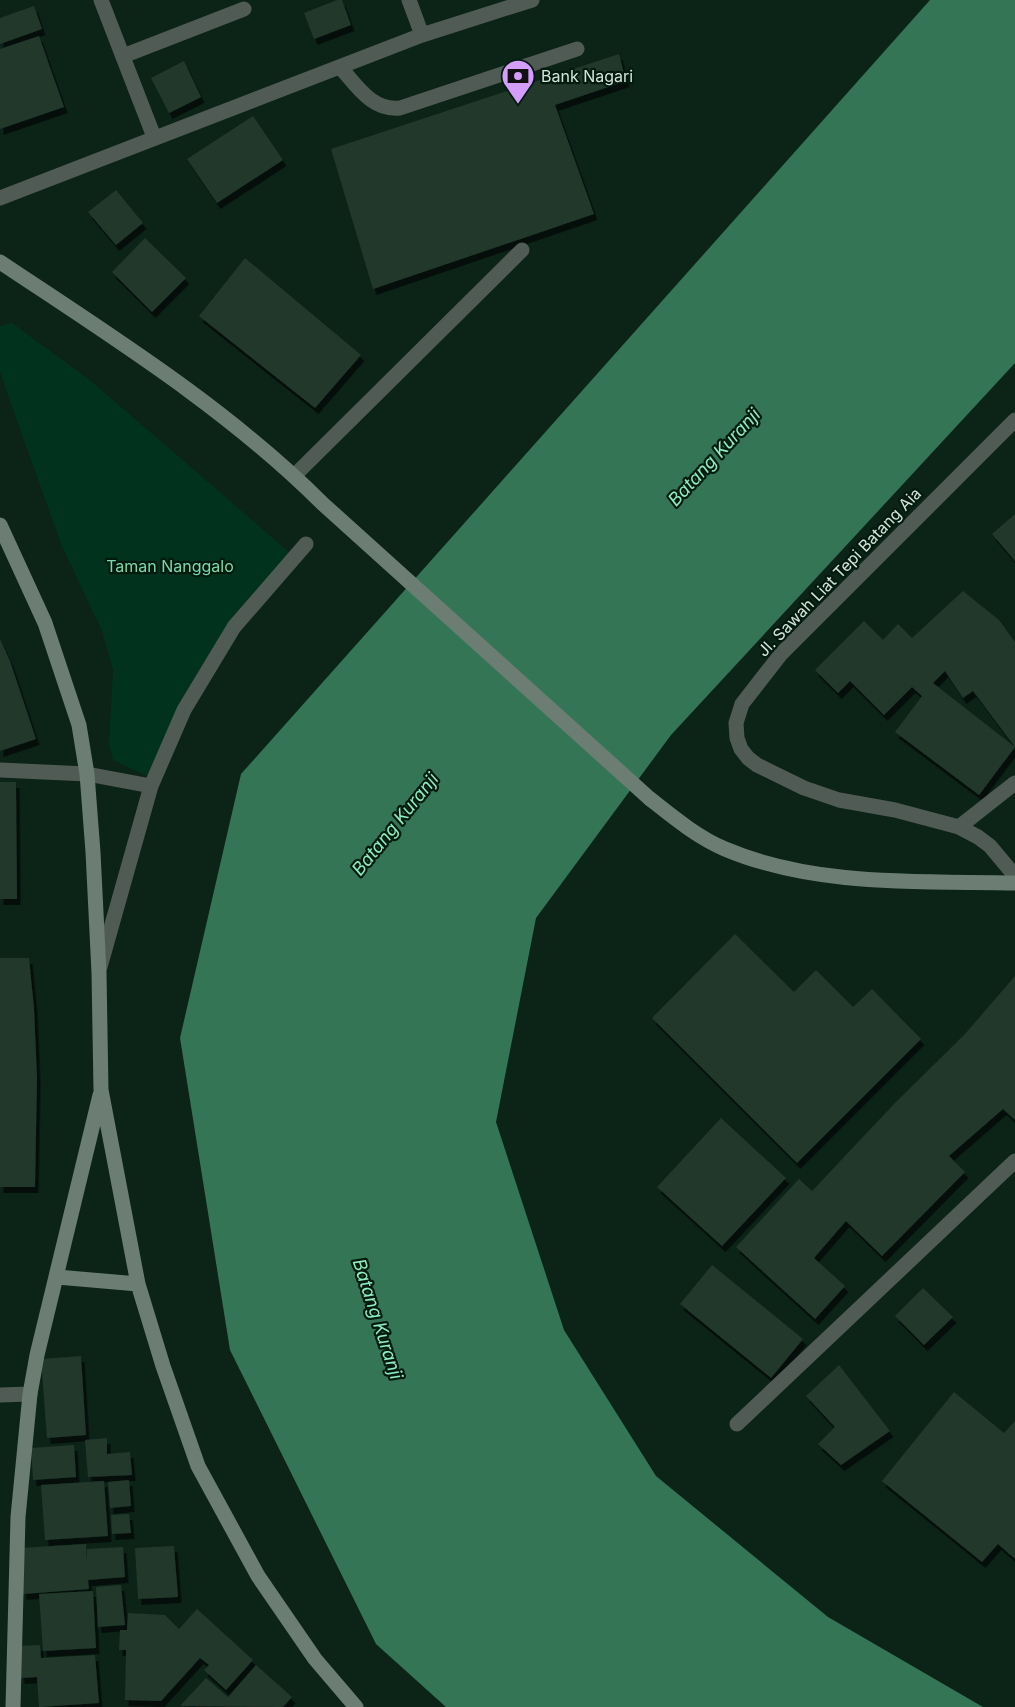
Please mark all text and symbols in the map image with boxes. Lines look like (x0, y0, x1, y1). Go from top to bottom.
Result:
bank icon: Bank Nagari (500, 58, 536, 105)
place label: Bank Nagari (541, 66, 633, 86)
water label: Batang Kuranji (664, 404, 765, 510)
street label: Jl. Sawah Liat Tepi Batang Aia (753, 483, 925, 661)
park label: Taman Nanggalo (106, 556, 234, 576)
water label: Batang Kuranji (347, 768, 443, 879)
water label: Batang Kuranji (349, 1256, 408, 1382)

